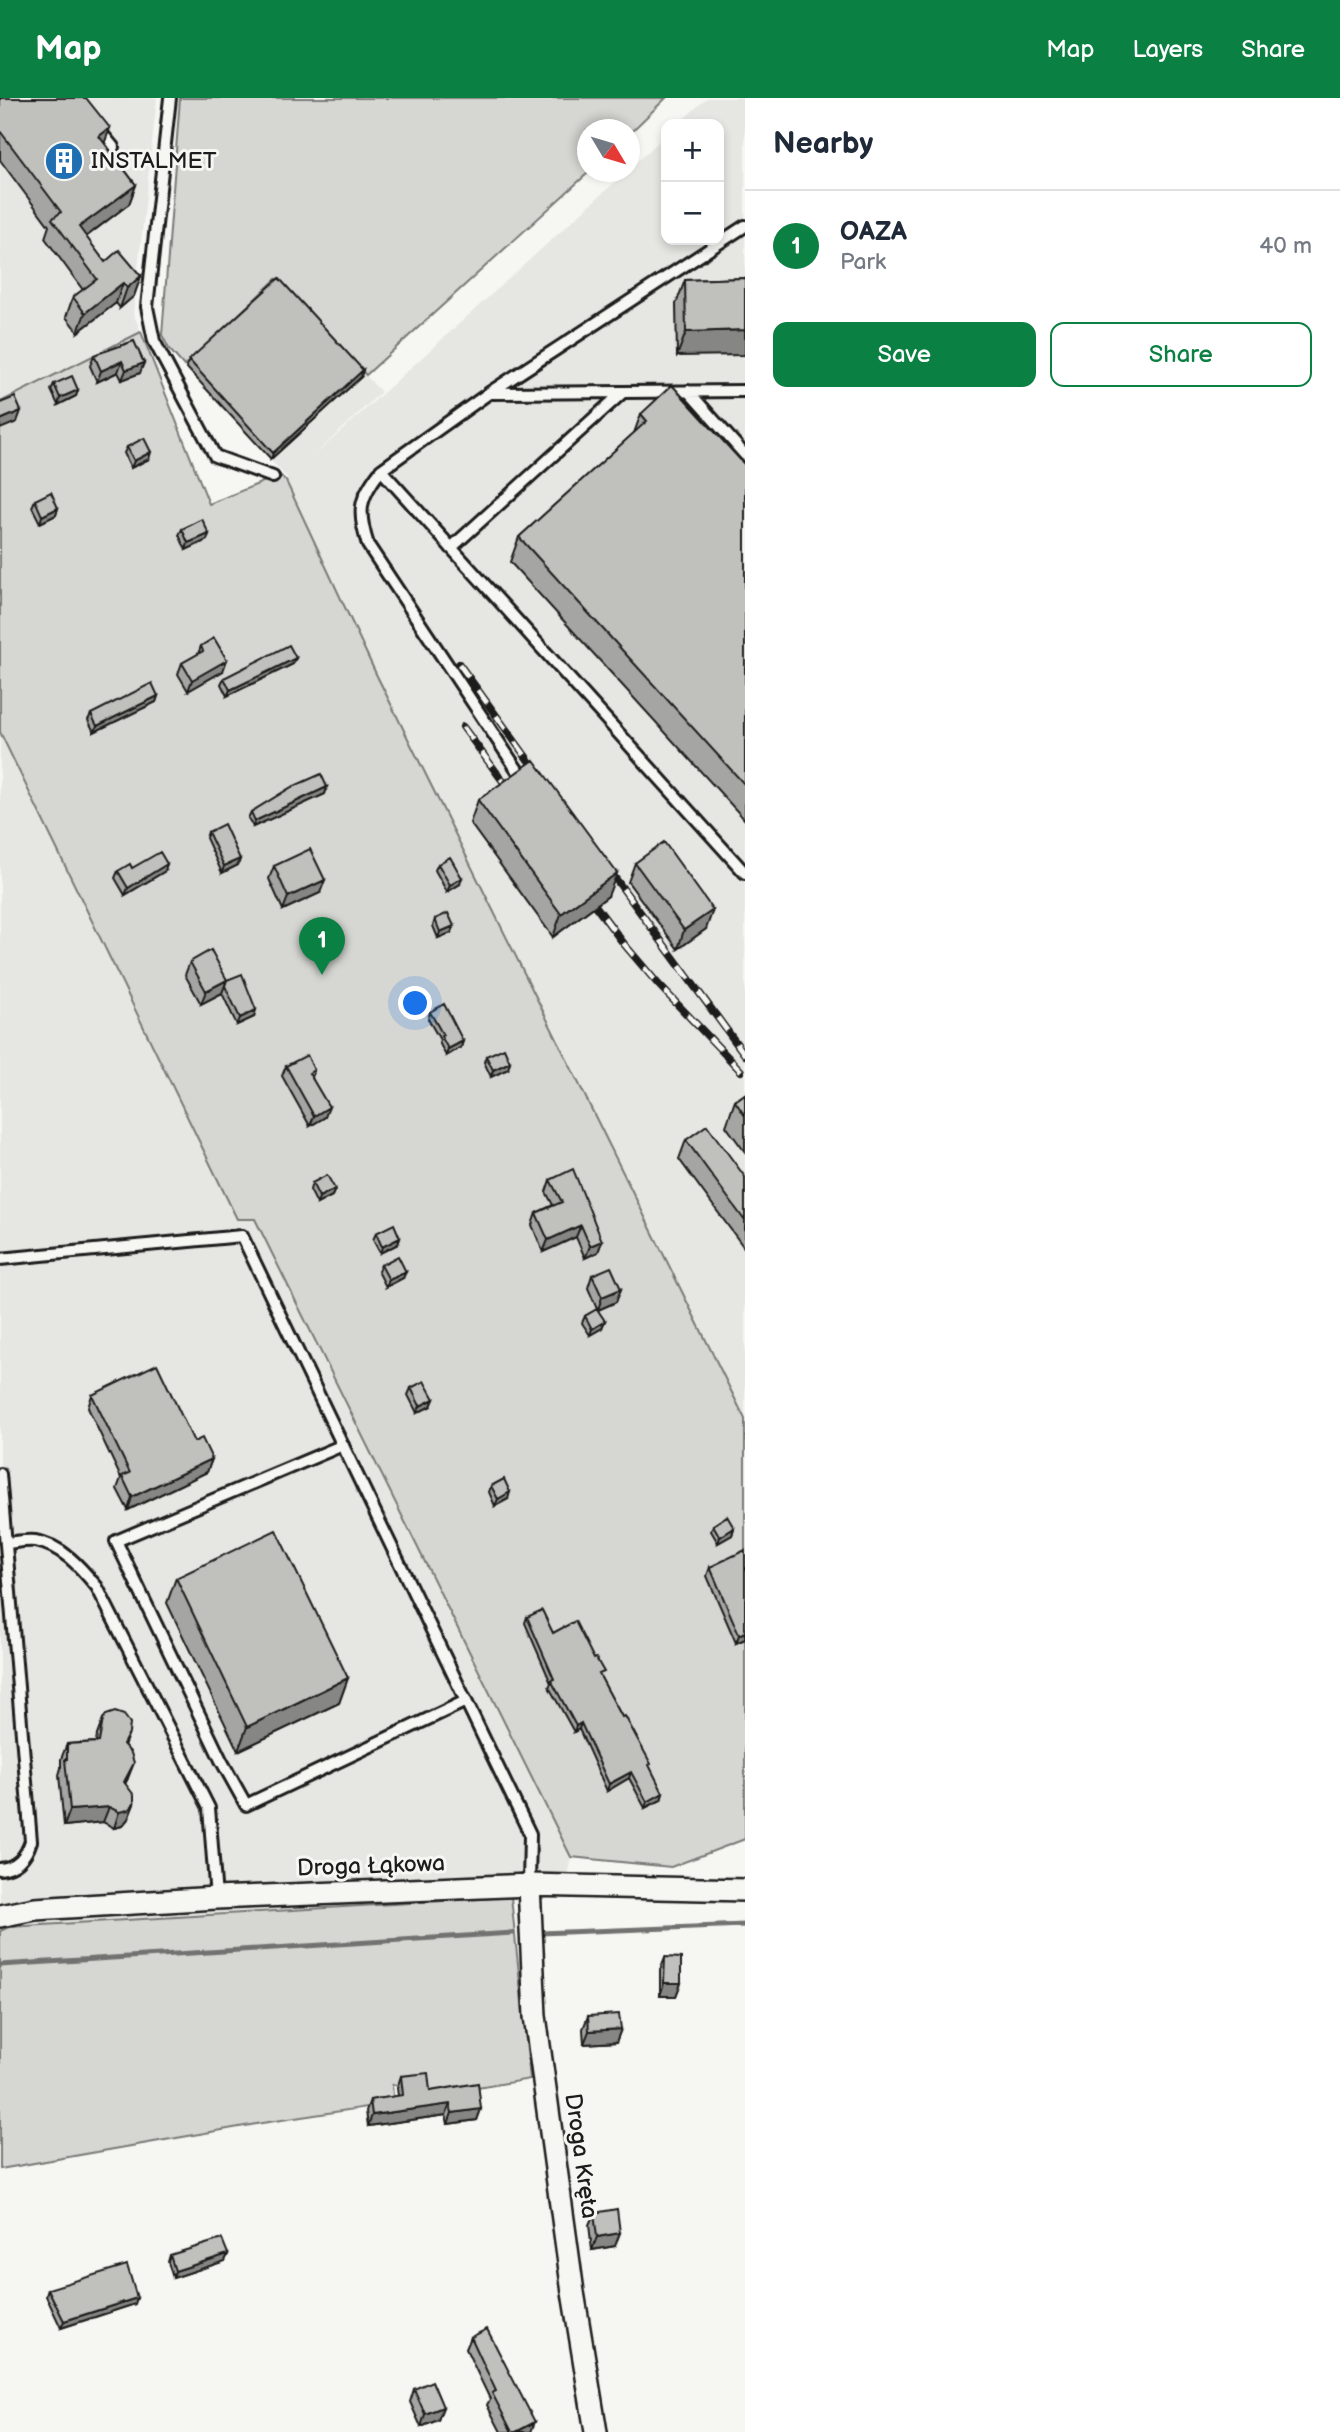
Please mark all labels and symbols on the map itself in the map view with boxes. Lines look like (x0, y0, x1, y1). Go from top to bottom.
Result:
north arrow (577, 119, 640, 182)
building icon: INSTALMET (43, 140, 85, 182)
place label: INSTALMET (91, 147, 217, 175)
pin: 1 (299, 917, 345, 975)
your location (398, 986, 432, 1020)
street label: Droga Łąkowa (297, 1849, 445, 1883)
street label: Droga Kręta (558, 2092, 604, 2220)

